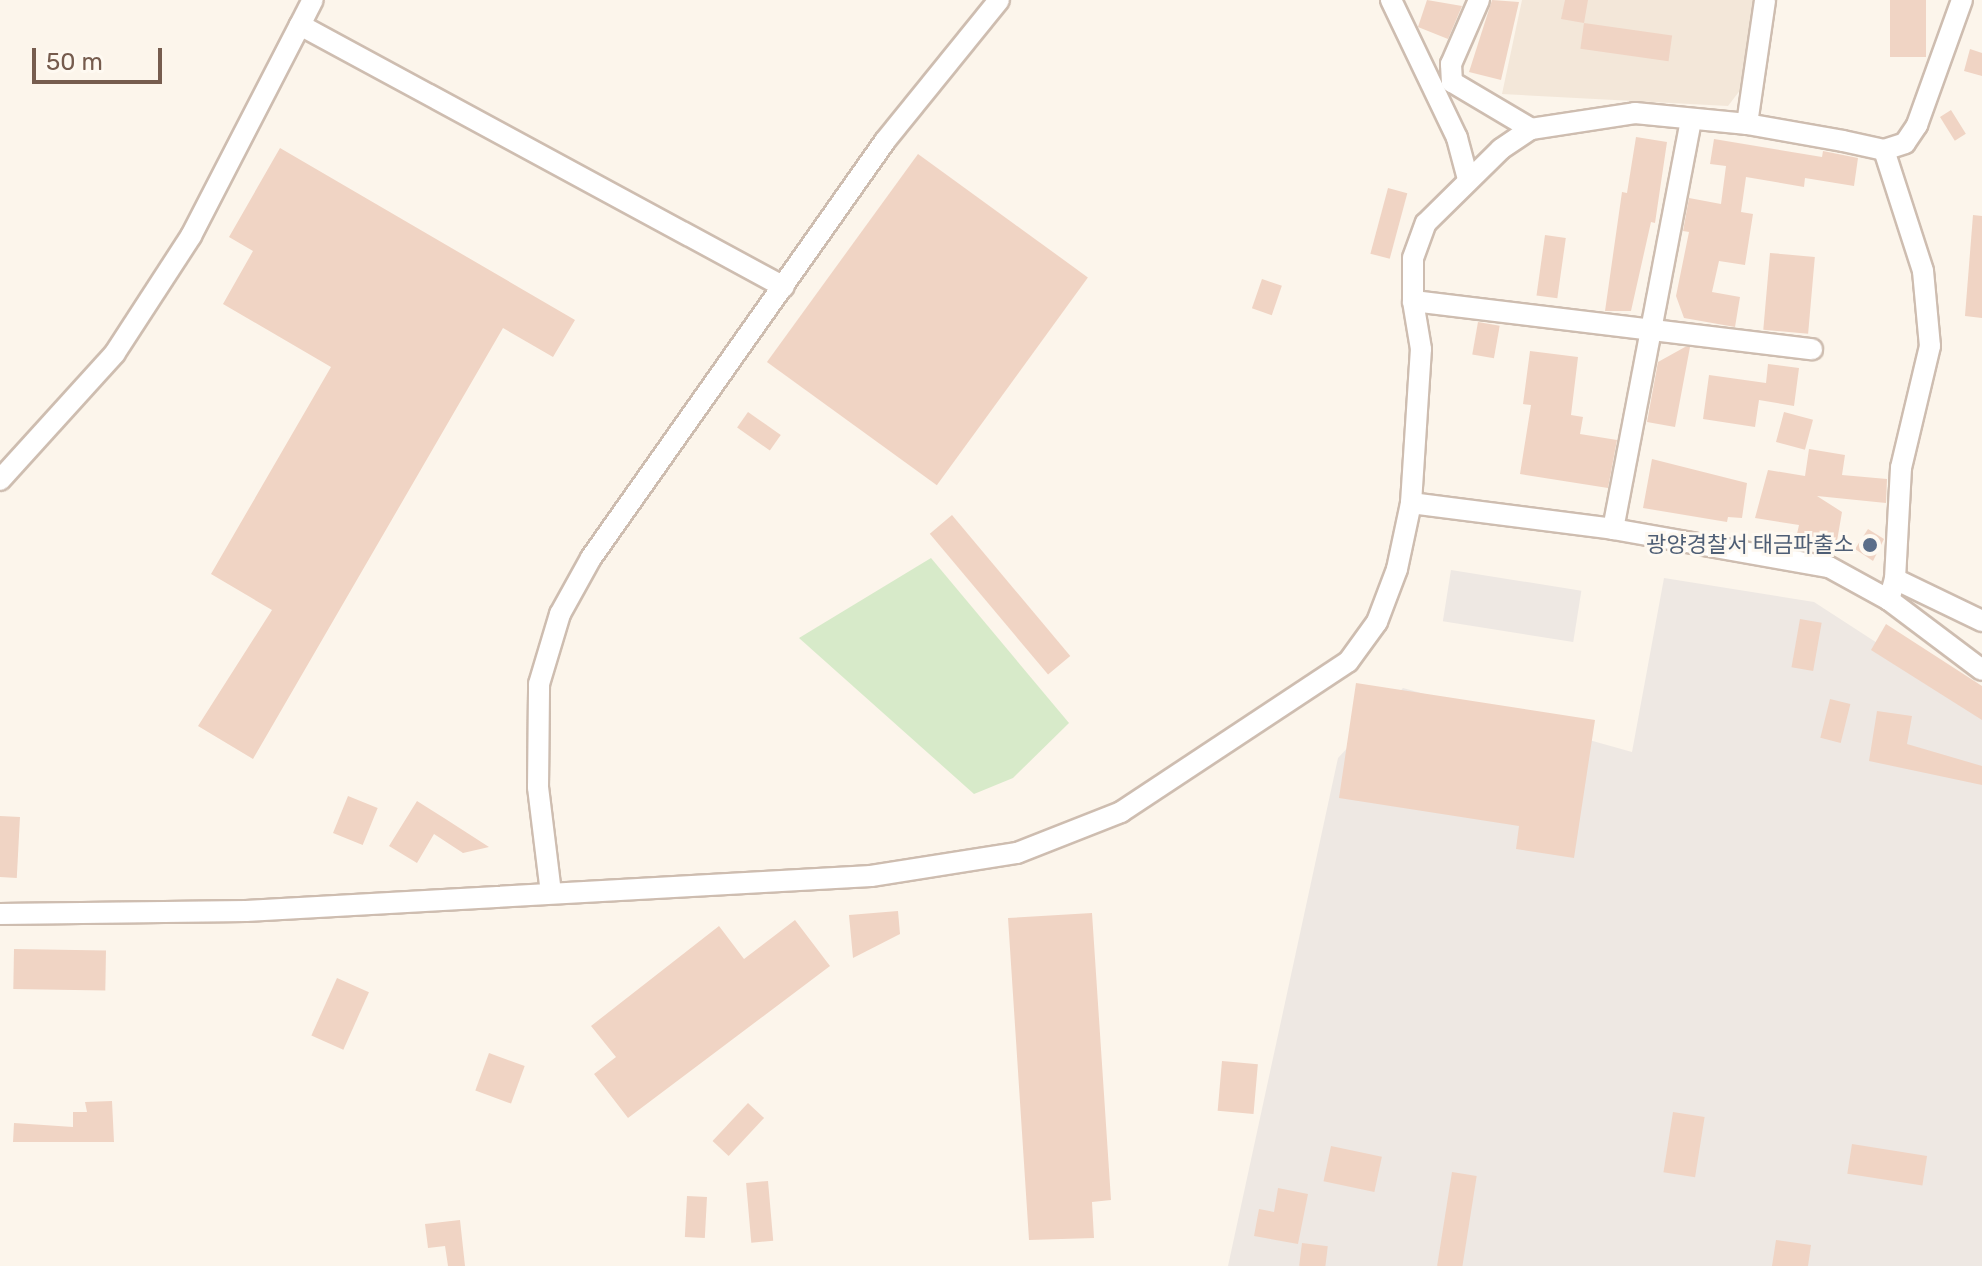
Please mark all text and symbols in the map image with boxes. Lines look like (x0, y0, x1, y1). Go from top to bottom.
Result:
scale bar (36, 32, 166, 82)
text: 50 m (46, 48, 103, 76)
place label: 광양경찰서 태금파출소 (1646, 532, 1854, 558)
marker: 광양경찰서 태금파출소 (1861, 536, 1879, 554)

